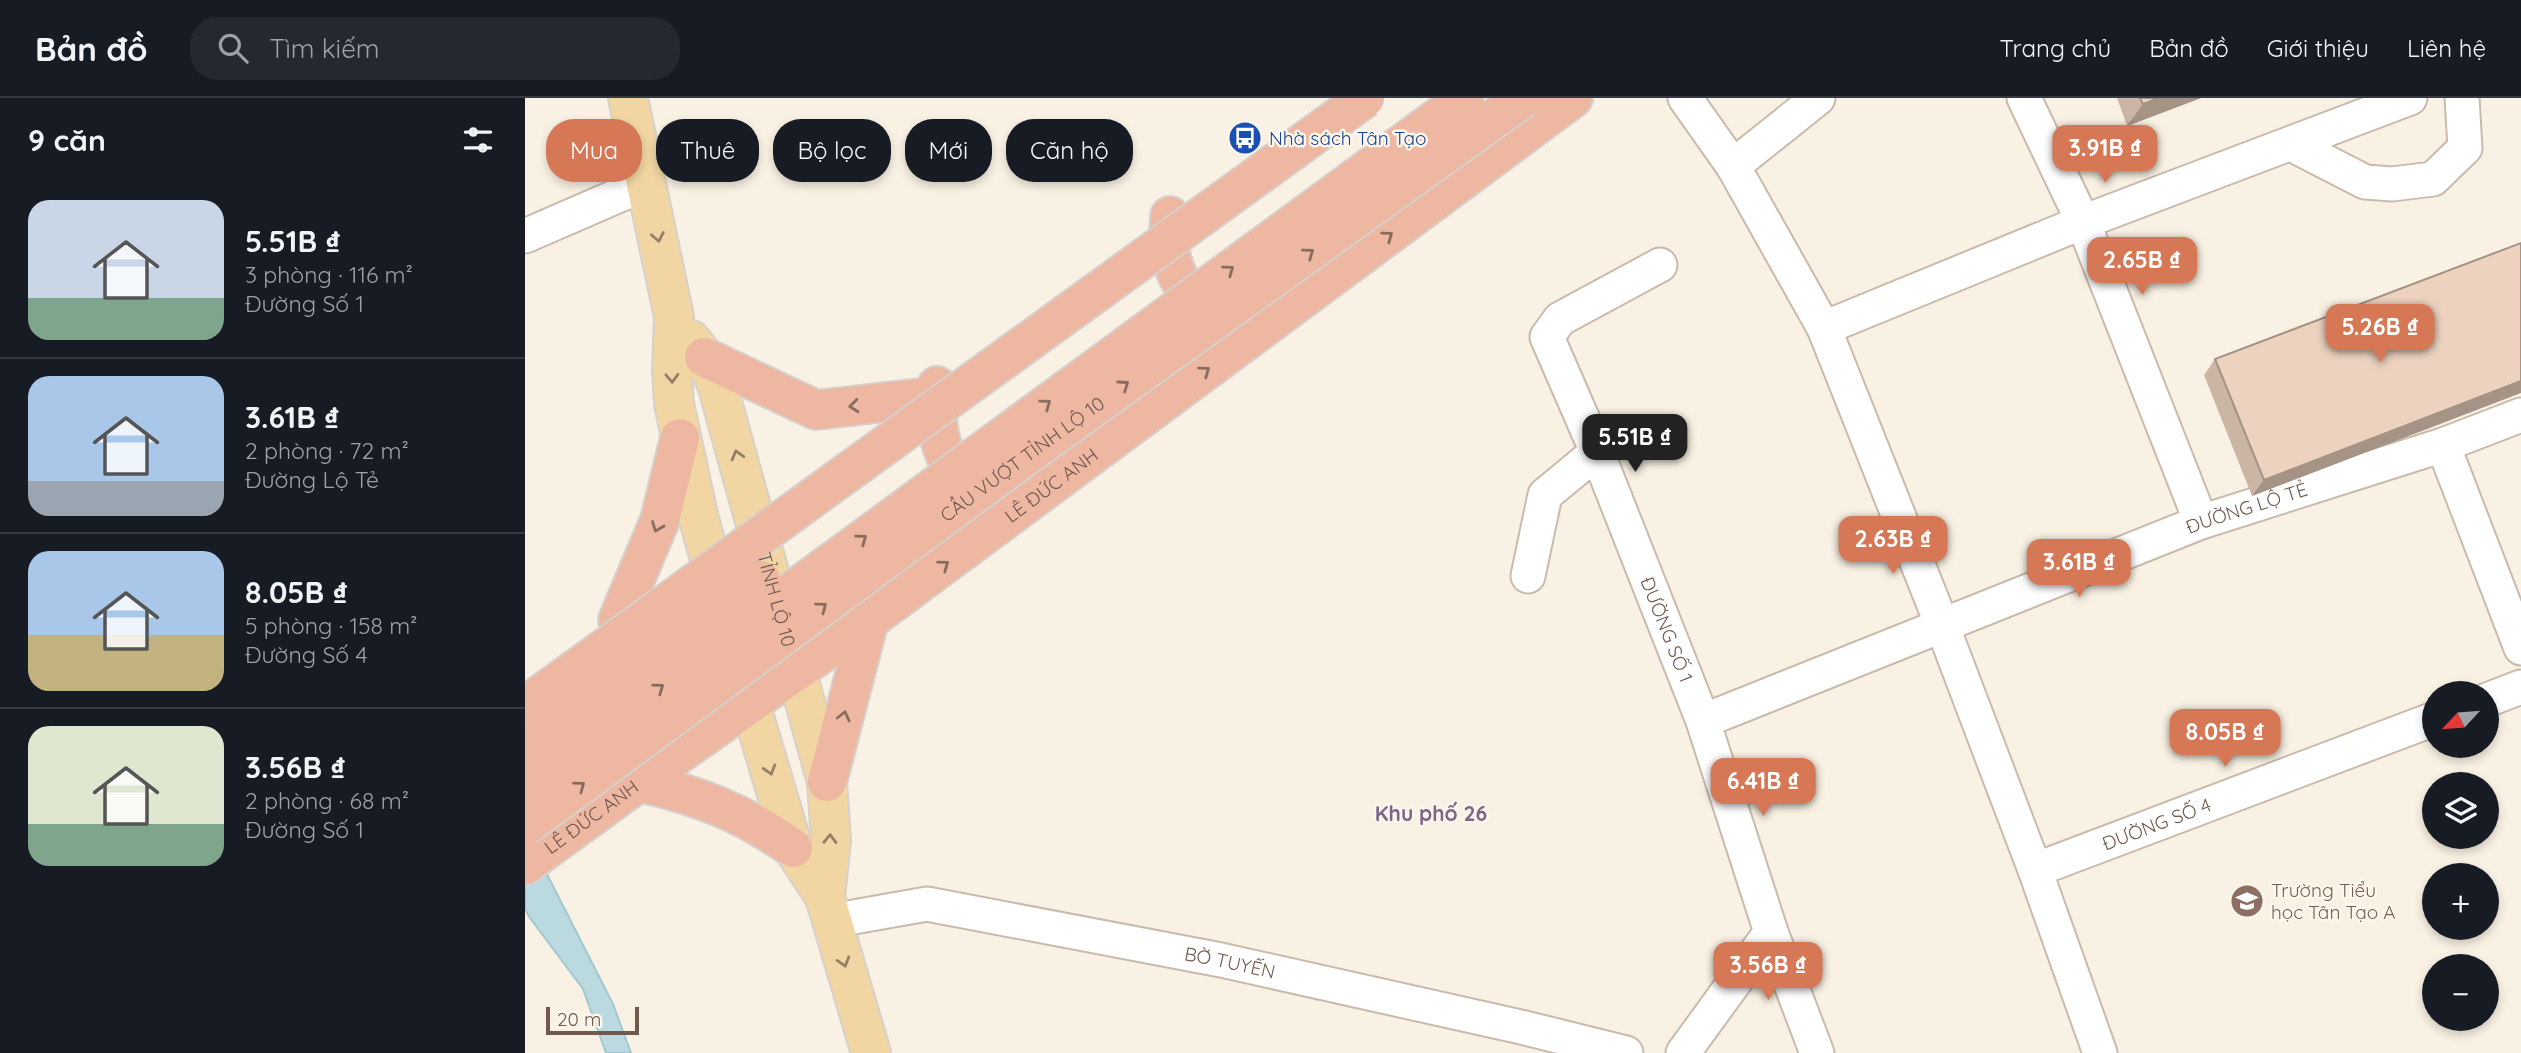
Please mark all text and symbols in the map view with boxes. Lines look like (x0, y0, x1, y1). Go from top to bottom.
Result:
search box (190, 17, 680, 80)
text: Bản đồ (35, 28, 148, 69)
icon: search (214, 29, 252, 67)
text: Tìm kiếm (270, 32, 380, 65)
text: Trang chủ (1999, 33, 2111, 63)
text: Bản đồ (2149, 33, 2229, 63)
text: Giới thiệu (2267, 33, 2369, 63)
text: Liên hệ (2407, 33, 2486, 63)
chip: Mua (546, 119, 642, 182)
chip: Thuê (656, 119, 759, 182)
chip: Bộ lọc (773, 119, 891, 182)
chip: Mới (905, 119, 992, 182)
chip: Căn hộ (1006, 119, 1133, 182)
bus stop icon: Nhà sách Tân Tạo (1226, 119, 1264, 157)
text: 9 căn (28, 121, 106, 159)
icon: filters (459, 121, 497, 159)
place label: Nhà sách Tân Tạo (1269, 126, 1427, 150)
pin: 3.91B ₫ (2040, 126, 2170, 185)
text: 3.91B ₫ (2068, 133, 2142, 162)
text: 5.51B ₫ (245, 222, 341, 260)
icon: home (84, 228, 168, 312)
one-way arrow (650, 231, 665, 243)
one-way arrow (1380, 231, 1393, 244)
pin: 2.65B ₫ (2077, 238, 2207, 297)
text: 2.65B ₫ (2103, 245, 2181, 274)
one-way arrow (1301, 249, 1314, 262)
text: 3 phòng · 116 m² (245, 260, 413, 289)
one-way arrow (1221, 266, 1234, 278)
text: Đường Số 1 (245, 289, 364, 318)
pin: 5.26B ₫ (2315, 304, 2445, 364)
text: 5.26B ₫ (2342, 312, 2418, 341)
one-way arrow (1197, 366, 1210, 379)
one-way arrow (665, 372, 680, 383)
one-way arrow (1116, 381, 1129, 394)
street label: CẦU VƯỢT TỈNH LỘ 10 (935, 391, 1109, 527)
text: 3.61B ₫ (245, 398, 339, 436)
one-way arrow (848, 398, 859, 413)
one-way arrow (1038, 400, 1050, 413)
icon: home (84, 404, 168, 488)
pin: 5.51B ₫ (1570, 414, 1700, 474)
text: 5.51B ₫ (1598, 422, 1672, 451)
text: 2 phòng · 72 m² (245, 436, 409, 465)
street label: LÊ ĐỨC ANH (1000, 443, 1103, 528)
one-way arrow (731, 449, 746, 461)
text: Đường Lộ Tẻ (245, 465, 379, 494)
street label: ĐƯỜNG LỘ TẺ (2182, 477, 2310, 539)
pin: 2.63B ₫ (1828, 517, 1958, 576)
one-way arrow (651, 521, 665, 533)
text: 2.63B ₫ (1855, 524, 1931, 553)
one-way arrow (854, 534, 867, 547)
pin: 3.61B ₫ (2014, 540, 2144, 599)
text: 3.61B ₫ (2043, 547, 2115, 576)
street label: TỈNH LỘ 10 (752, 550, 801, 650)
one-way arrow (936, 561, 949, 574)
text: 8.05B ₫ (245, 573, 348, 611)
street label: ĐƯỜNG SỐ 1 (1635, 573, 1699, 686)
icon: home (84, 579, 168, 663)
one-way arrow (814, 603, 827, 615)
text: 5 phòng · 158 m² (245, 611, 417, 640)
text: Đường Số 4 (245, 640, 368, 669)
north arrow (2422, 681, 2499, 758)
map controls (2422, 681, 2499, 1031)
one-way arrow (651, 684, 664, 696)
one-way arrow (835, 710, 850, 722)
pin: 8.05B ₫ (2160, 710, 2290, 769)
text: 8.05B ₫ (2186, 717, 2264, 746)
text: 3.56B ₫ (245, 748, 346, 786)
icon: home (84, 754, 168, 838)
pin: 6.41B ₫ (1698, 758, 1828, 818)
one-way arrow (761, 764, 776, 776)
text: 6.41B ₫ (1727, 766, 1799, 795)
button: layers (2422, 772, 2499, 849)
street label: LÊ ĐỨC ANH (539, 774, 643, 859)
one-way arrow (572, 782, 585, 794)
text: 2 phòng · 68 m² (245, 786, 409, 815)
street label: ĐƯỜNG SỐ 4 (2099, 793, 2214, 855)
district label: Khu phố 26 (1375, 800, 1487, 826)
text: Đường Số 1 (245, 815, 364, 844)
one-way arrow (822, 833, 838, 844)
button: + (2422, 863, 2499, 940)
place label: Trường Tiểu học Tân Tạo A (2271, 878, 2396, 924)
school or university icon: Trường Tiểu học Tân Tạo A (2228, 882, 2266, 920)
street label: BỜ TUYẾN (1183, 941, 1278, 984)
pin: 3.56B ₫ (1703, 942, 1833, 1002)
text: 3.56B ₫ (1729, 950, 1807, 979)
button: − (2422, 954, 2499, 1031)
one-way arrow (835, 956, 850, 968)
scale bar (546, 1004, 639, 1036)
text: 20 m (557, 1007, 601, 1031)

